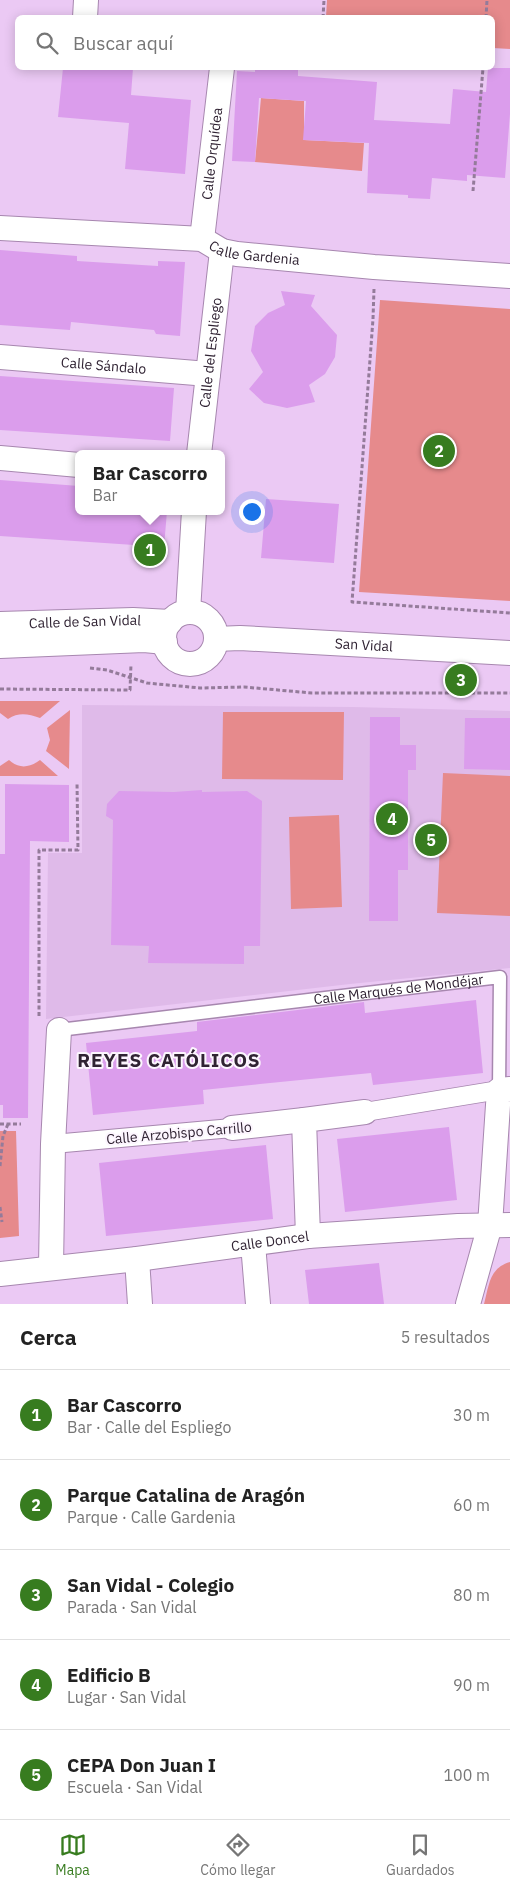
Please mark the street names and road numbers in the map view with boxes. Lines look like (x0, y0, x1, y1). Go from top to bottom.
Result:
street label: Calle Orquídea (198, 106, 226, 201)
street label: Calle Gardenia (206, 236, 301, 269)
street label: Calle del Espliego (195, 296, 226, 409)
street label: Calle Sándalo (60, 353, 147, 378)
street label: Calle de San Vidal (29, 611, 142, 632)
street label: San Vidal (334, 634, 394, 655)
street label: Calle Marqués de Mondéjar (313, 970, 484, 1008)
street label: Calle Arzobispo Carrillo (105, 1118, 253, 1148)
street label: Calle Doncel (230, 1227, 310, 1255)

